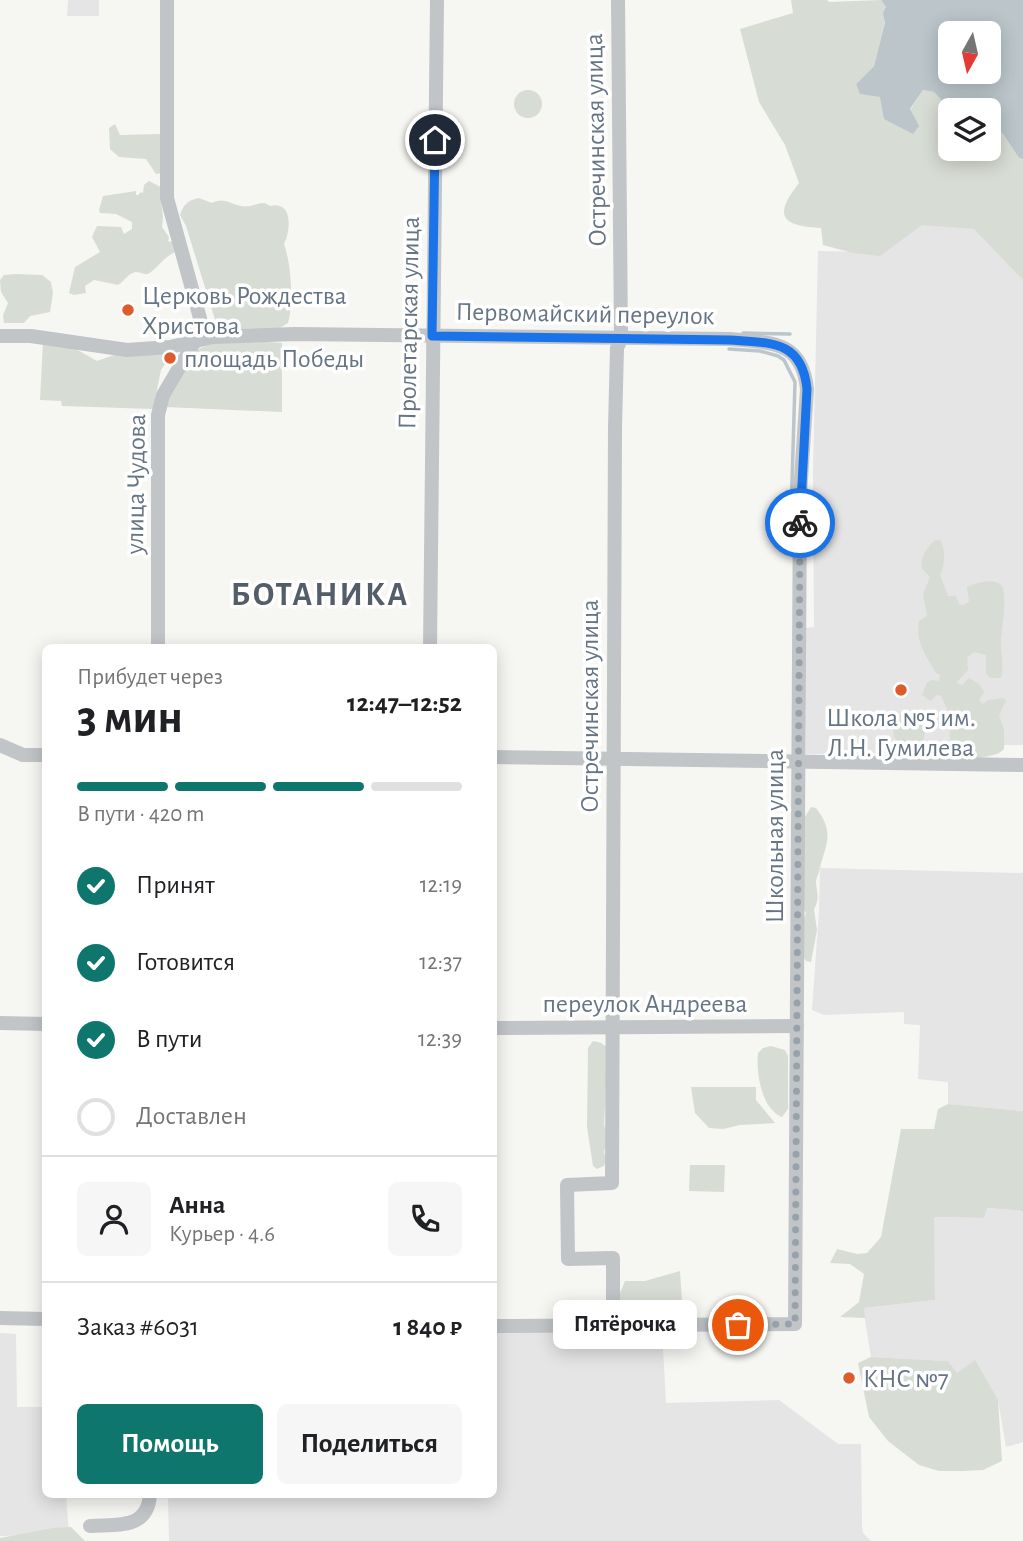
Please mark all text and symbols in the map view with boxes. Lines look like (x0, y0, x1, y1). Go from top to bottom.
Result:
north arrow (938, 21, 1001, 84)
map controls (938, 21, 1001, 161)
street label: Остречинская улица (581, 33, 611, 247)
button: layers (938, 98, 1001, 161)
pin (405, 110, 465, 170)
icon: home (416, 121, 454, 159)
street label: Пролетарская улица (394, 216, 424, 430)
place label: Церковь Рождества Христова (142, 283, 347, 339)
street label: Первомайский переулок (455, 299, 715, 329)
marker: Церковь Рождества Христова (120, 302, 136, 318)
place label: площадь Победы (184, 346, 364, 372)
marker: площадь Победы (162, 350, 178, 366)
street label: улица Чудова (122, 413, 150, 556)
courier (765, 488, 835, 558)
icon: bike (781, 504, 819, 542)
district label: БОТАНИКА (231, 579, 409, 612)
street label: Остречинская улица (577, 599, 603, 813)
text: Прибудет через (77, 666, 223, 689)
marker: Школа №5 им. Л.Н. Гумилева (893, 682, 909, 698)
text: 12:47–12:52 (347, 690, 462, 716)
text: 3 мин (77, 695, 183, 741)
place label: Школа №5 им. Л.Н. Гумилева (826, 705, 976, 761)
street label: Школьная улица (762, 749, 788, 923)
text: В пути · 420 m (77, 803, 205, 826)
icon: check (77, 867, 115, 905)
text: Принят (136, 872, 215, 898)
text: 12:19 (420, 874, 462, 897)
icon: check (77, 944, 115, 982)
text: Готовится (136, 949, 235, 975)
text: 12:37 (419, 951, 462, 974)
street label: переулок Андреева (543, 991, 748, 1017)
icon: check (77, 1021, 115, 1059)
text: В пути (136, 1026, 202, 1052)
text: 12:39 (418, 1028, 462, 1051)
text: Доставлен (136, 1103, 247, 1129)
button: person (77, 1182, 151, 1256)
button: phone (388, 1182, 462, 1256)
text: Анна (169, 1192, 225, 1218)
text: Курьер · 4.6 (169, 1223, 275, 1246)
pin (708, 1295, 768, 1355)
callout: Пятёрочка (552, 1300, 696, 1350)
icon: bag (719, 1306, 757, 1344)
text: Пятёрочка (574, 1313, 676, 1336)
text: Заказ #6031 (77, 1314, 199, 1340)
text: 1 840 ₽ (393, 1314, 462, 1340)
place label: КНС №7 (863, 1366, 949, 1392)
marker: КНС №7 (841, 1370, 857, 1386)
button: Помощь (77, 1404, 263, 1484)
button: Поделиться (277, 1404, 462, 1484)

